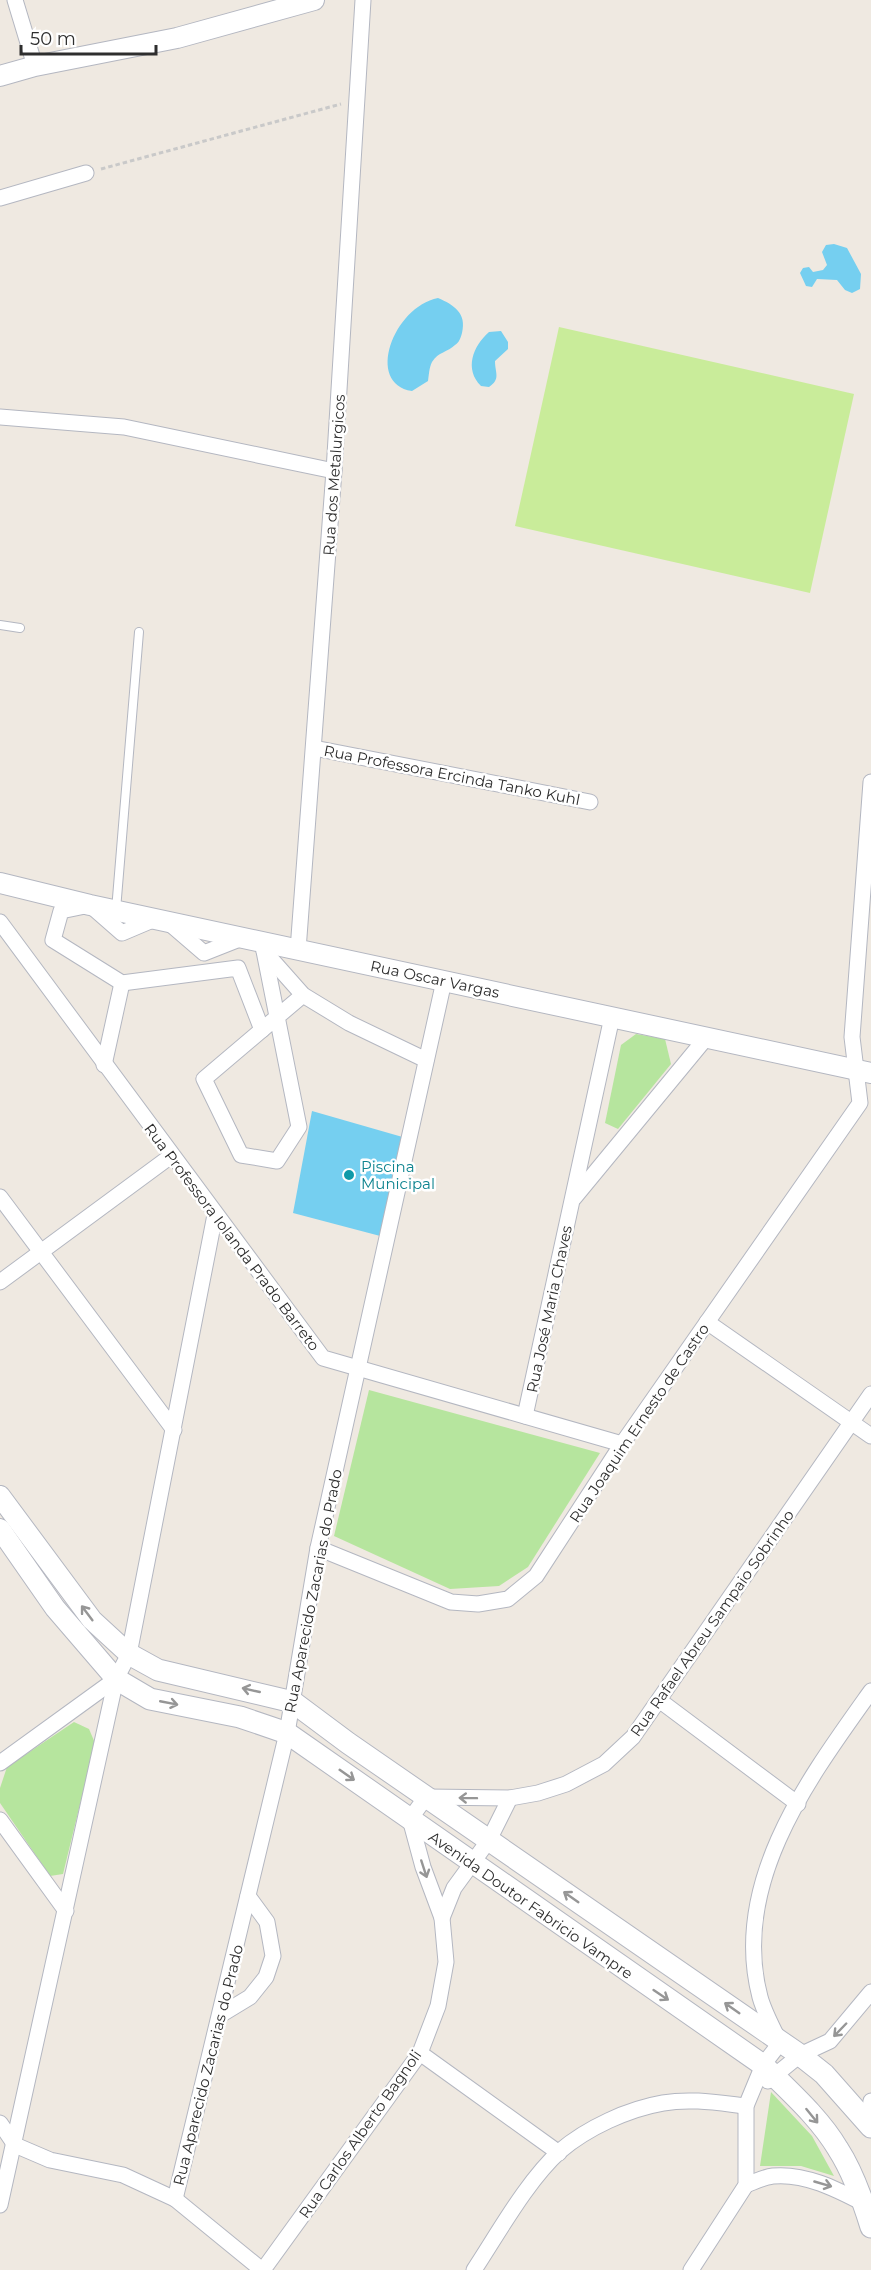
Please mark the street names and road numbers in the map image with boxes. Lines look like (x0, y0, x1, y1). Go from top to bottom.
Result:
street label: Rua dos Metalurgicos (319, 394, 349, 556)
street label: Rua Professora Ercinda Tanko Kuhl (322, 741, 582, 809)
street label: Rua Oscar Vargas (369, 956, 501, 1002)
street label: Rua Professora Iolanda Prado Barreto (140, 1120, 324, 1354)
street label: Rua José Maria Chaves (522, 1224, 576, 1394)
street label: Rua Joaquim Ernesto de Castro (565, 1320, 713, 1526)
street label: Rua Aparecido Zacarias do Prado (280, 1468, 346, 1714)
street label: Rua Rafael Abreu Sampaio Sobrinho (626, 1506, 798, 1740)
street label: Avenida Doutor Fabricio Vampre (425, 1827, 637, 1983)
street label: Rua Aparecido Zacarias do Prado (169, 1942, 247, 2188)
street label: Rua Carlos Alberto Bagnoli (295, 2046, 425, 2222)

